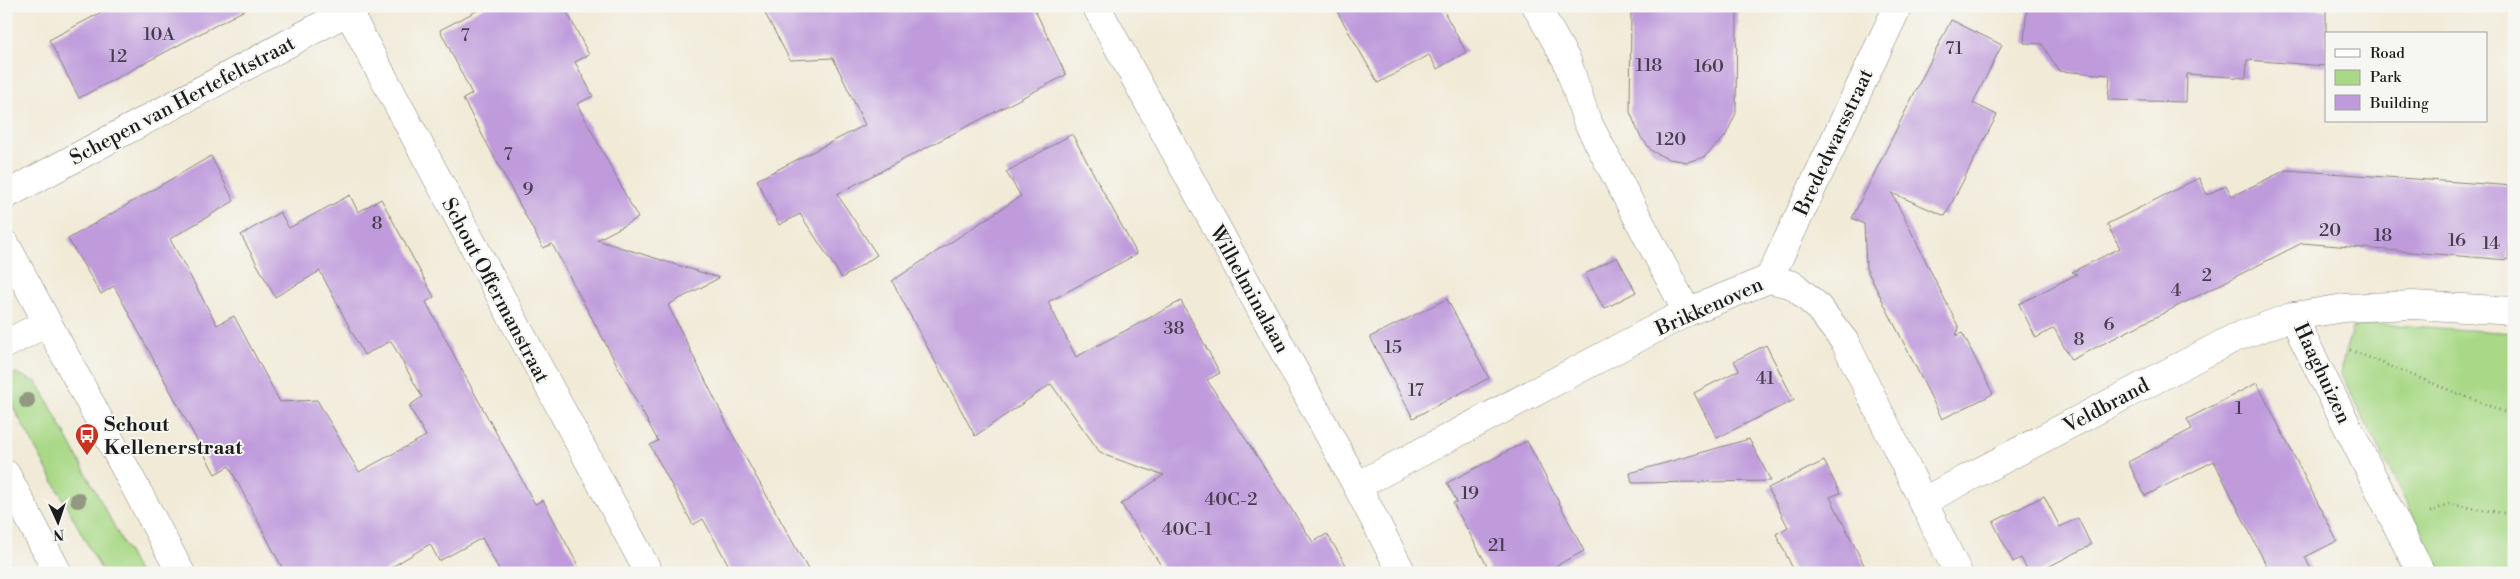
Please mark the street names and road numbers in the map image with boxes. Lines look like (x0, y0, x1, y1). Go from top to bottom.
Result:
street label: Schepen van Hertefeltstraat (66, 31, 300, 171)
street label: Brededwarsstraat (1789, 65, 1879, 221)
street label: Schout Offermanstraat (435, 194, 554, 387)
street label: Wilhelminalaan (1203, 221, 1294, 358)
street label: Brikkenoven (1651, 273, 1767, 343)
street label: Haaghuizen (2287, 319, 2356, 428)
street label: Veldbrand (2059, 373, 2154, 440)

